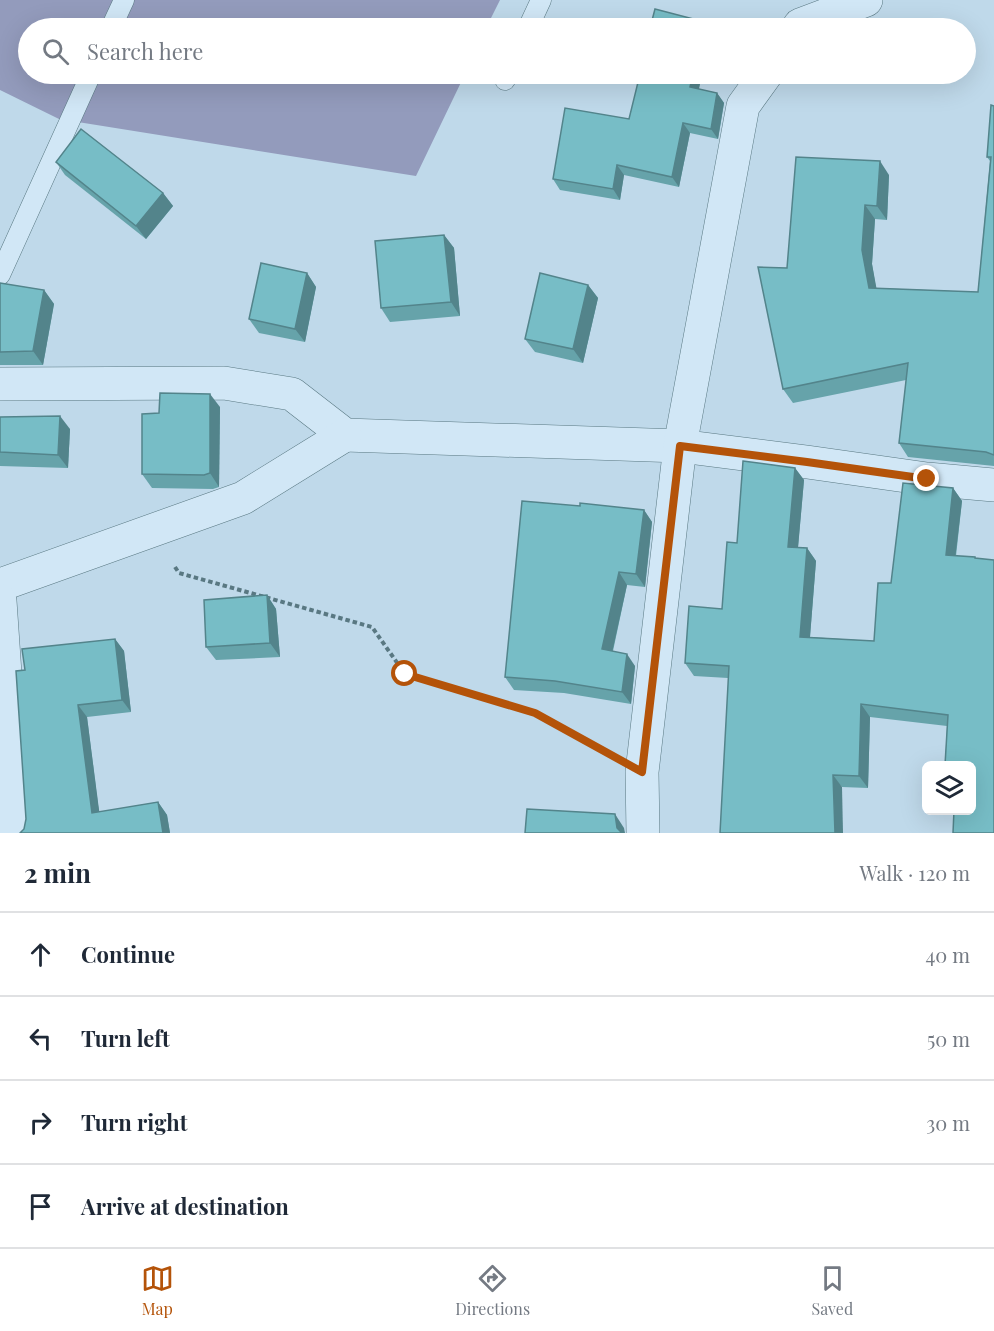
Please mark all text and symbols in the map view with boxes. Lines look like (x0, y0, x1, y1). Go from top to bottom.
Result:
search box (18, 18, 976, 84)
icon: search (39, 35, 72, 68)
text: Search here (87, 36, 203, 66)
route end (913, 465, 939, 491)
route start (391, 660, 417, 686)
map controls (922, 761, 976, 815)
button: layers (922, 761, 976, 815)
text: 2 min (24, 855, 91, 890)
text: Walk · 120 m (860, 859, 970, 886)
icon: ahead (24, 938, 57, 971)
text: Continue (81, 939, 175, 969)
text: 40 m (925, 941, 970, 968)
icon: left (24, 1022, 57, 1055)
text: Turn left (81, 1023, 170, 1053)
text: 50 m (927, 1025, 970, 1052)
icon: right (24, 1106, 57, 1139)
text: Turn right (81, 1107, 187, 1137)
text: 30 m (926, 1109, 970, 1136)
icon: arrive (24, 1190, 57, 1223)
text: Arrive at destination (81, 1191, 289, 1221)
tab: Map (141, 1262, 174, 1319)
tab: Directions (455, 1262, 530, 1319)
tab: Saved (812, 1262, 853, 1319)

